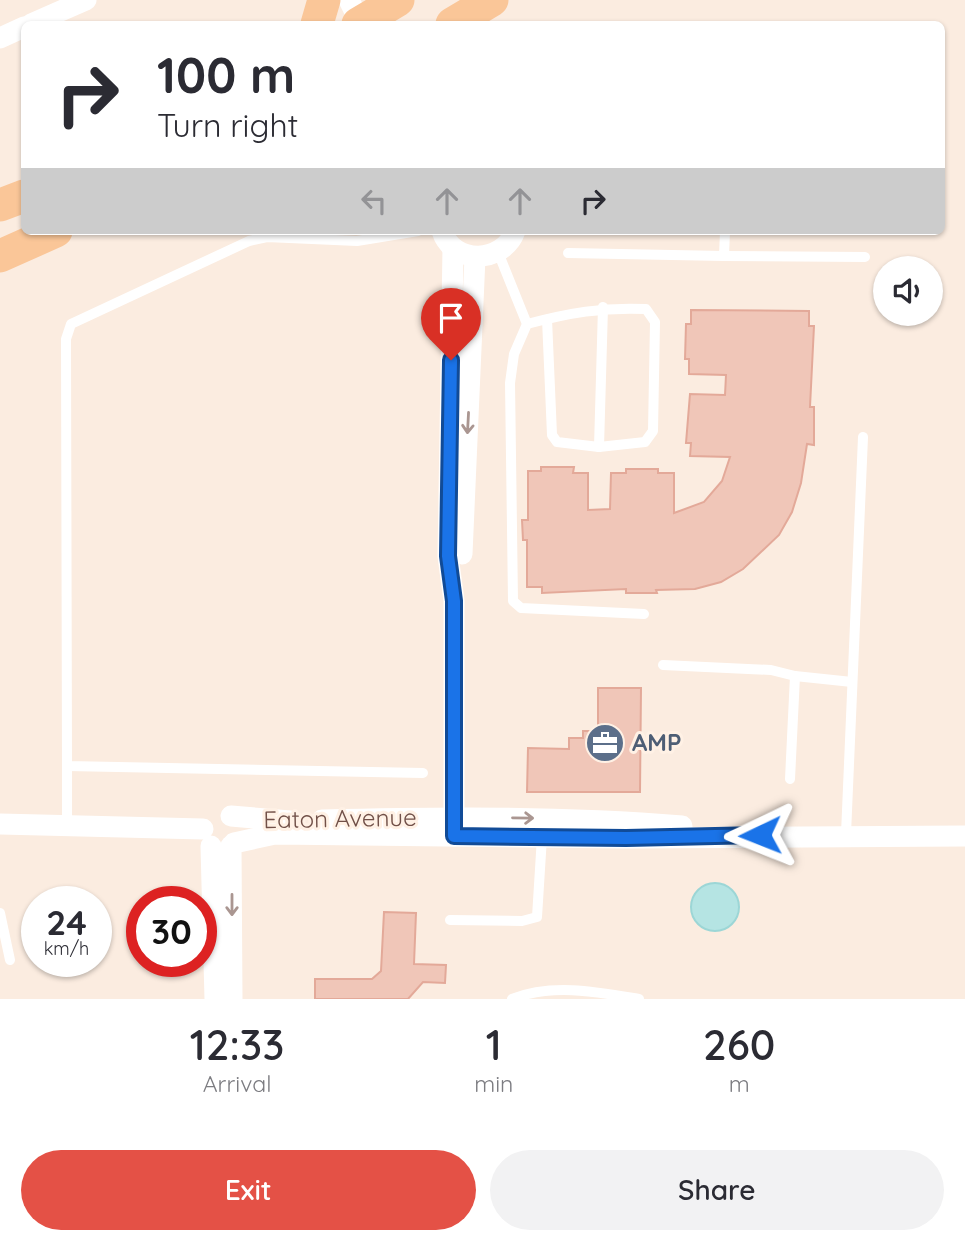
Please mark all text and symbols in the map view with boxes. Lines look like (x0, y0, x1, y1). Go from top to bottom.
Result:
text: 100 m (157, 44, 295, 105)
icon: right (42, 49, 133, 140)
text: Turn right (157, 105, 298, 145)
icon: left (355, 182, 393, 220)
icon: ahead (428, 182, 466, 220)
icon: ahead (501, 182, 539, 220)
icon: right (574, 182, 612, 220)
map controls (873, 256, 943, 326)
button: sound (873, 256, 943, 326)
pin (421, 288, 481, 360)
icon: arrive (432, 299, 470, 337)
one-way arrow (461, 411, 474, 434)
office icon: AMP (584, 722, 626, 764)
place label: AMP (632, 727, 681, 757)
position arrow (723, 798, 797, 872)
street label: Eaton Avenue (263, 802, 417, 834)
one-way arrow (511, 812, 534, 825)
speed limit sign: 30 (126, 886, 217, 977)
one-way arrow (225, 893, 239, 916)
text: 24 (46, 900, 87, 944)
text: km/h (44, 937, 89, 960)
text: 12:33 (190, 1018, 284, 1071)
text: 1 (486, 1018, 502, 1071)
text: 260 (703, 1018, 775, 1071)
text: Arrival (203, 1069, 272, 1098)
text: min (474, 1069, 513, 1098)
text: m (729, 1069, 750, 1098)
button: Exit (21, 1150, 476, 1230)
button: Share (490, 1150, 944, 1230)

